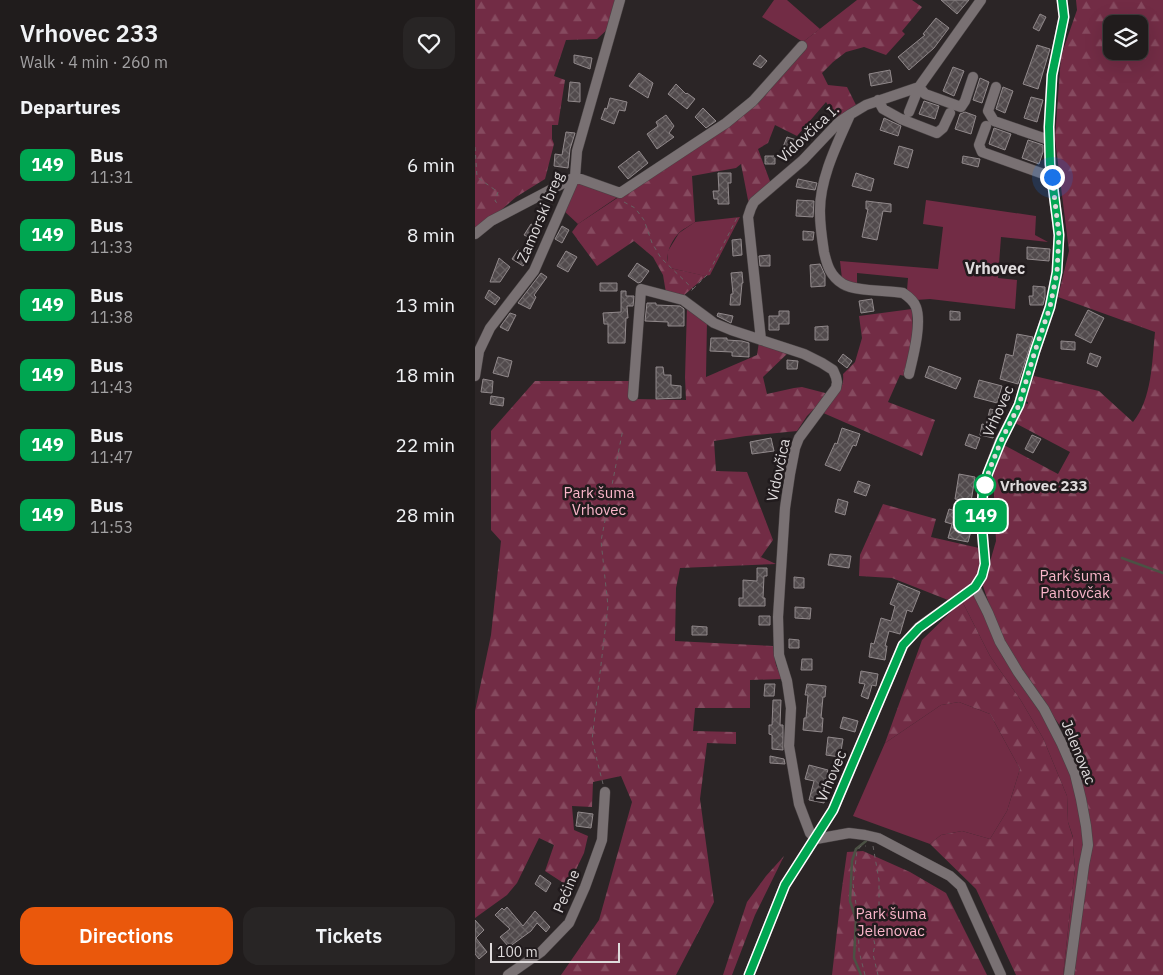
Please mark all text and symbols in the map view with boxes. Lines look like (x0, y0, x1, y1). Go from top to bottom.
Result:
map controls (1103, 15, 1148, 60)
button: layers (1103, 15, 1148, 60)
text: Vrhovec 233 (20, 17, 159, 49)
button: heart (403, 17, 455, 69)
text: Walk · 4 min · 260 m (20, 52, 168, 72)
text: Departures (20, 95, 120, 119)
street label: Vidovčica I. (773, 100, 843, 166)
text: Bus (90, 143, 124, 167)
text: 149 (31, 153, 64, 176)
text: 6 min (407, 153, 455, 177)
your location (1040, 165, 1065, 190)
text: 11:31 (90, 167, 133, 187)
street label: Zamorski breg (512, 169, 568, 265)
text: Bus (90, 213, 124, 237)
text: 149 (31, 223, 64, 246)
text: 8 min (407, 223, 455, 247)
text: 11:33 (90, 237, 133, 257)
district label: Vrhovec (965, 258, 1025, 278)
text: Bus (90, 283, 124, 307)
text: 149 (31, 293, 64, 316)
text: 13 min (396, 293, 455, 317)
text: 11:38 (90, 307, 133, 327)
text: Bus (90, 353, 124, 377)
text: 149 (31, 363, 64, 386)
text: 18 min (396, 363, 455, 387)
text: 11:43 (90, 377, 133, 397)
street label: Vrhovec (978, 382, 1018, 440)
text: Bus (90, 423, 124, 447)
text: 149 (31, 433, 64, 456)
text: 22 min (396, 433, 455, 457)
street label: Vidovčica (762, 437, 794, 503)
text: 11:47 (90, 447, 133, 467)
marker: Vrhovec 233 (974, 474, 996, 496)
place label: Vrhovec 233 (1000, 476, 1087, 495)
park label: Park šuma Vrhovec (564, 483, 634, 519)
text: Bus (90, 493, 124, 517)
line badge: 149 (952, 500, 1010, 532)
text: 149 (31, 503, 64, 526)
text: 28 min (396, 503, 455, 527)
text: 149 (965, 504, 997, 527)
text: 11:53 (90, 517, 133, 537)
park label: Park šuma Pantovčak (1040, 566, 1110, 602)
street label: Jelenovac (1057, 717, 1101, 787)
street label: Vrhovec (812, 747, 851, 805)
street label: Pećine (548, 867, 584, 915)
park label: Park šuma Jelenovac (856, 904, 926, 940)
button: Directions (20, 907, 233, 965)
button: Tickets (243, 907, 455, 965)
scale bar (490, 940, 620, 963)
text: 100 m (497, 943, 538, 961)

